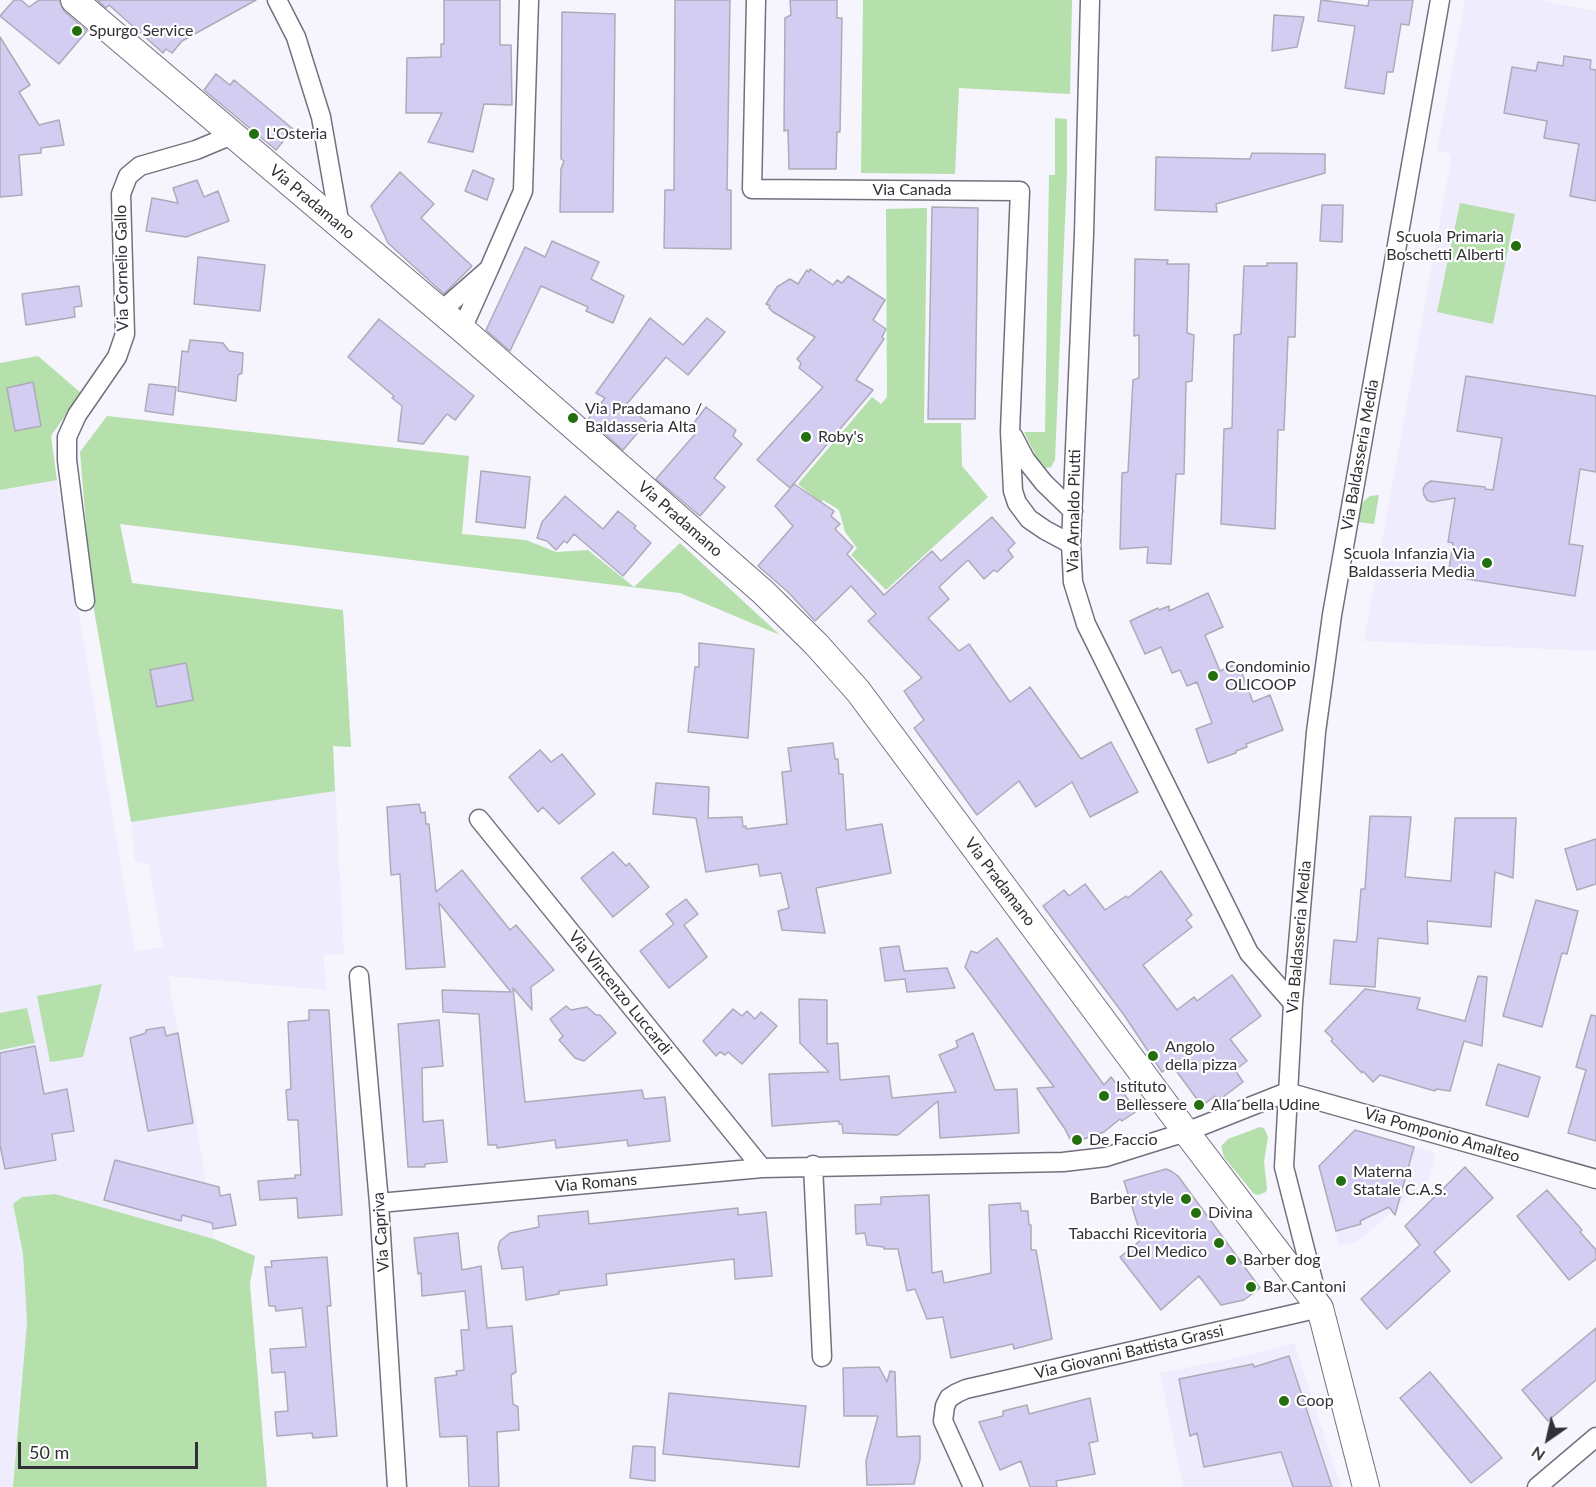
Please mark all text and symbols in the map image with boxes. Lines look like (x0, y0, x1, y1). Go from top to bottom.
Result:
place label: Spurgo Service (89, 21, 193, 41)
marker: Spurgo Service (70, 24, 84, 38)
place label: L'Osteria (266, 124, 327, 144)
marker: L'Osteria (247, 127, 261, 141)
street label: Via Pradamano (265, 161, 359, 243)
street label: Via Canada (872, 180, 952, 200)
street label: Via Cornelio Gallo (111, 205, 133, 331)
place label: Scuola Primaria Boschetti Alberti (1386, 227, 1504, 265)
marker: Scuola Primaria Boschetti Alberti (1509, 239, 1523, 253)
street label: Via Baldasseria Media (1337, 378, 1383, 532)
place label: Via Pradamano / Baldasseria Alta (585, 399, 702, 437)
marker: Via Pradamano / Baldasseria Alta (566, 411, 580, 425)
place label: Roby's (818, 427, 864, 447)
marker: Roby's (799, 430, 813, 444)
street label: Via Arnaldo Piutti (1063, 449, 1085, 573)
street label: Via Pradamano (634, 477, 726, 561)
place label: Scuola Infanzia Via Baldasseria Media (1344, 544, 1475, 582)
marker: Scuola Infanzia Via Baldasseria Media (1480, 556, 1494, 570)
place label: Condominio OLICOOP (1225, 657, 1310, 695)
marker: Condominio OLICOOP (1206, 669, 1220, 683)
street label: Via Pradamano (960, 834, 1040, 930)
street label: Via Baldasseria Media (1283, 860, 1315, 1014)
street label: Via Vincenzo Luccardi (564, 927, 676, 1059)
place label: Angolo della pizza (1165, 1037, 1237, 1075)
marker: Angolo della pizza (1146, 1049, 1160, 1063)
place label: Istituto Bellessere (1116, 1077, 1187, 1115)
marker: Istituto Bellessere (1097, 1089, 1111, 1103)
place label: Alla bella Udine (1211, 1095, 1320, 1115)
marker: Alla bella Udine (1192, 1098, 1206, 1112)
street label: Via Pomponio Amalteo (1362, 1104, 1522, 1166)
place label: De Faccio (1089, 1130, 1158, 1150)
marker: De Faccio (1070, 1133, 1084, 1147)
place label: Materna Statale C.A.S. (1353, 1162, 1446, 1200)
street label: Via Romans (554, 1170, 638, 1196)
marker: Materna Statale C.A.S. (1334, 1174, 1348, 1188)
place label: Barber style (1090, 1189, 1174, 1209)
street label: Via Capriva (369, 1191, 393, 1273)
marker: Barber style (1179, 1192, 1193, 1206)
place label: Divina (1208, 1203, 1253, 1223)
marker: Divina (1189, 1206, 1203, 1220)
place label: Tabacchi Ricevitoria Del Medico (1069, 1224, 1207, 1262)
marker: Tabacchi Ricevitoria Del Medico (1212, 1236, 1226, 1250)
place label: Barber dog (1243, 1250, 1321, 1270)
marker: Barber dog (1224, 1253, 1238, 1267)
place label: Bar Cantoni (1263, 1277, 1346, 1297)
marker: Bar Cantoni (1244, 1280, 1258, 1294)
street label: Via Giovanni Battista Grassi (1033, 1321, 1225, 1383)
place label: Coop (1296, 1391, 1334, 1411)
marker: Coop (1277, 1394, 1291, 1408)
north arrow (1518, 1409, 1578, 1469)
scale bar (21, 1430, 201, 1468)
text: 50 m (29, 1441, 69, 1463)
text: N (1527, 1443, 1548, 1466)

